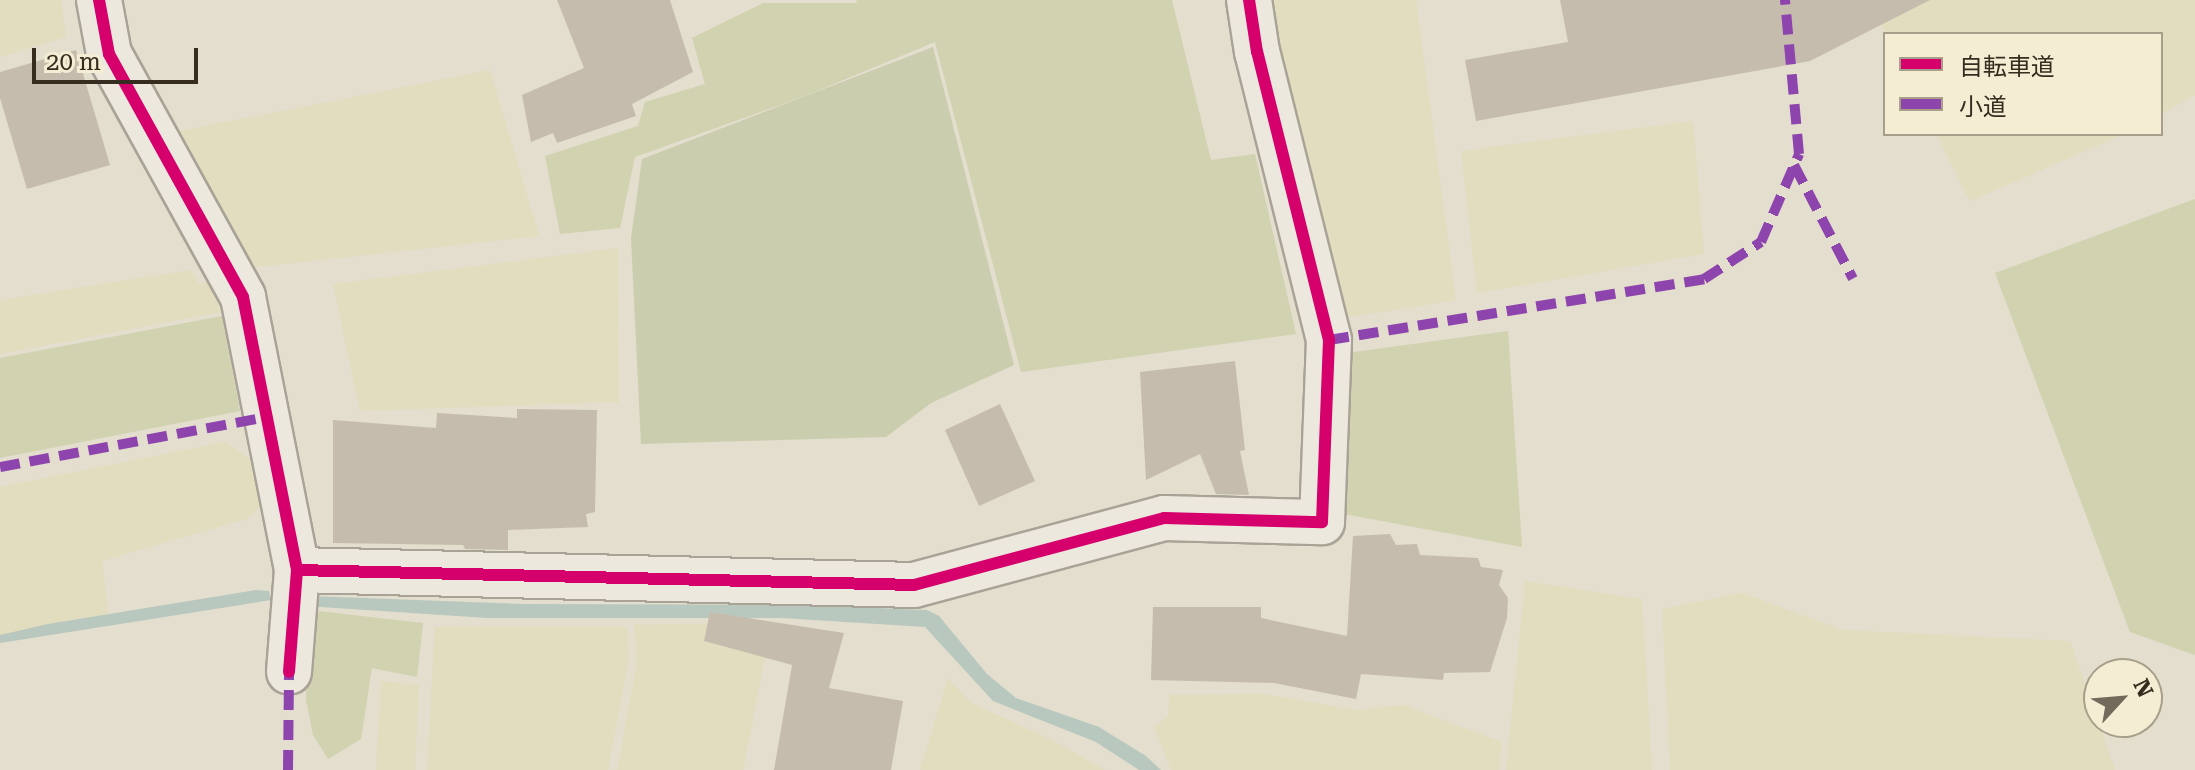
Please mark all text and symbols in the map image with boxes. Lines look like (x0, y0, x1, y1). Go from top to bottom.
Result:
scale bar (36, 32, 202, 82)
legend (1883, 32, 2163, 136)
text: 20 m (46, 48, 101, 76)
text: 自転車道 (1959, 53, 2055, 81)
text: 小道 (1959, 93, 2007, 121)
north arrow (2083, 658, 2163, 738)
text: N (2128, 675, 2158, 701)

